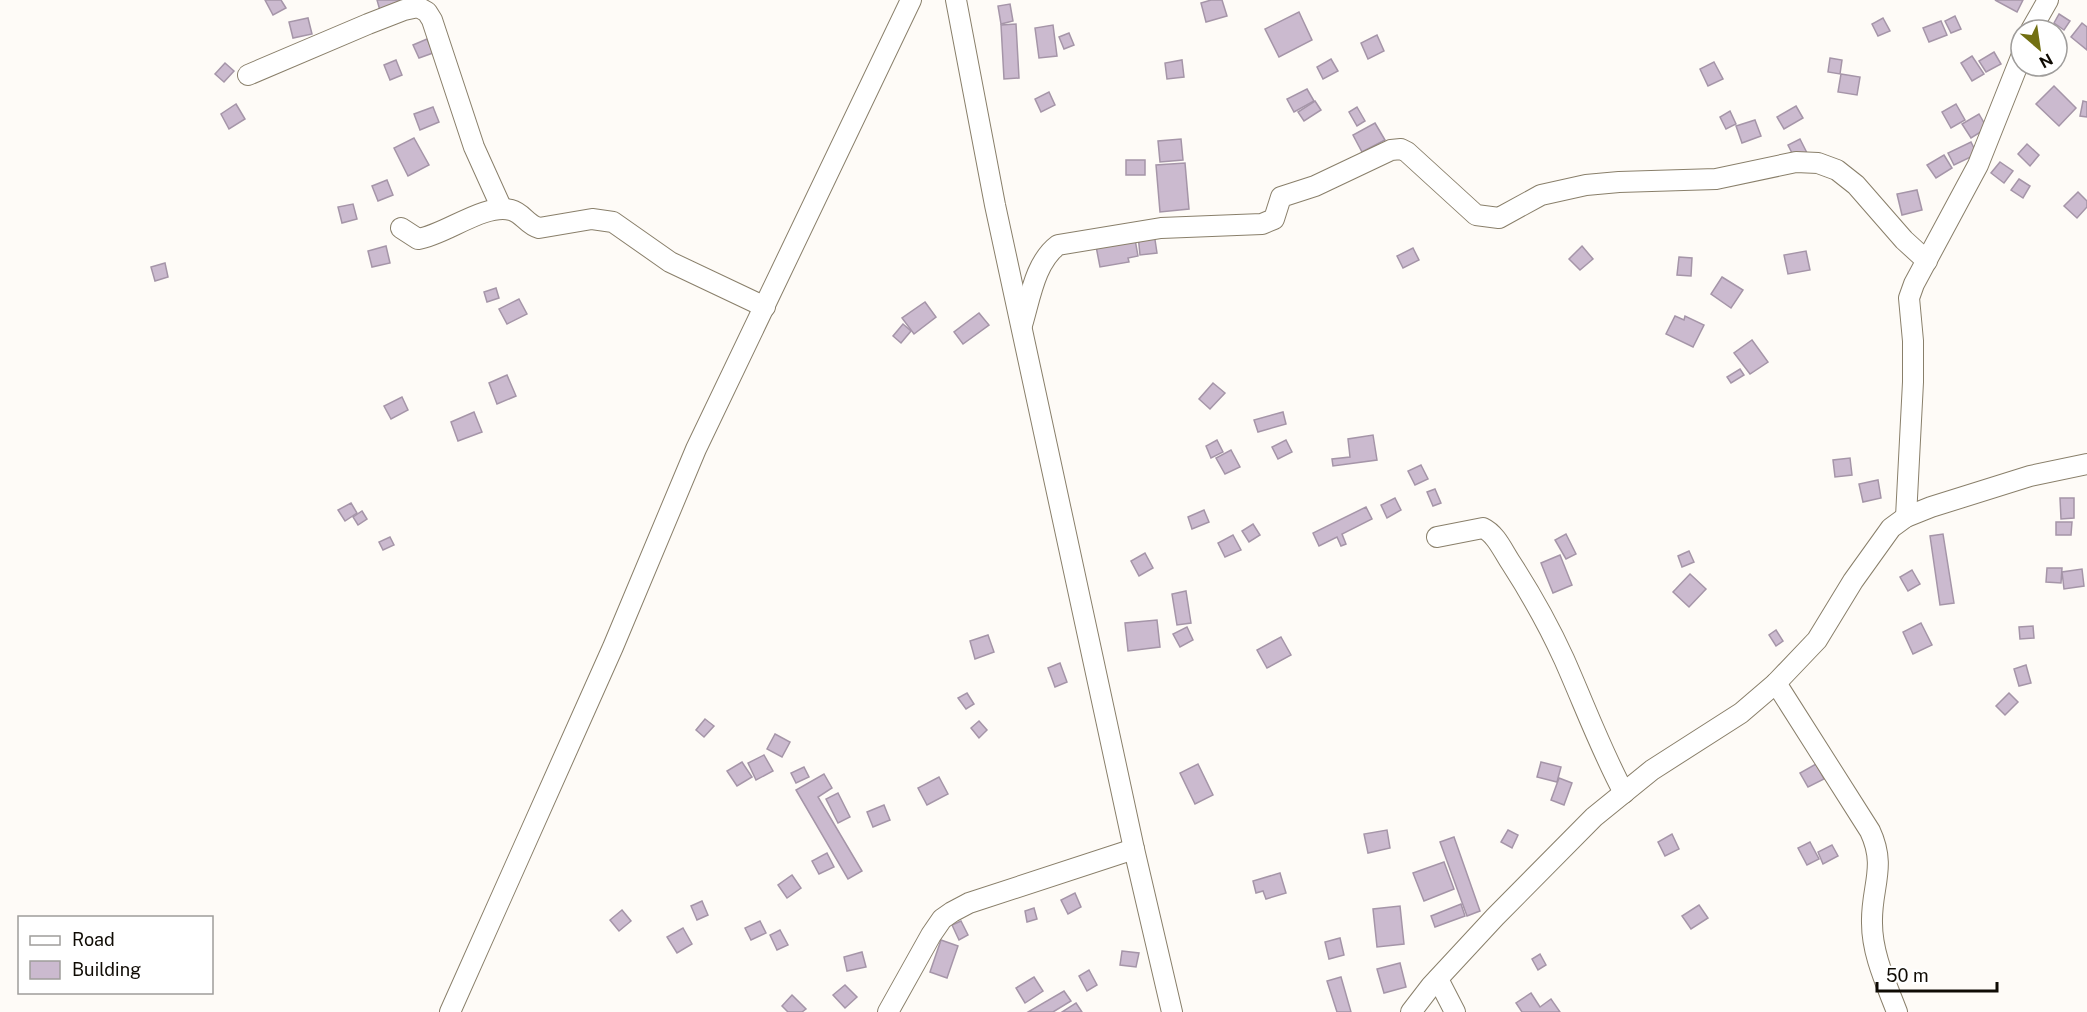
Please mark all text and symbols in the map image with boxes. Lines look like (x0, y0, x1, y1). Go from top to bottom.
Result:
north arrow (2009, 18, 2069, 78)
text: N (2036, 49, 2056, 72)
legend (18, 916, 213, 994)
text: Road (72, 929, 115, 950)
scale bar (1877, 955, 1997, 993)
text: Building (72, 959, 141, 980)
text: 50 m (1886, 965, 1929, 986)

